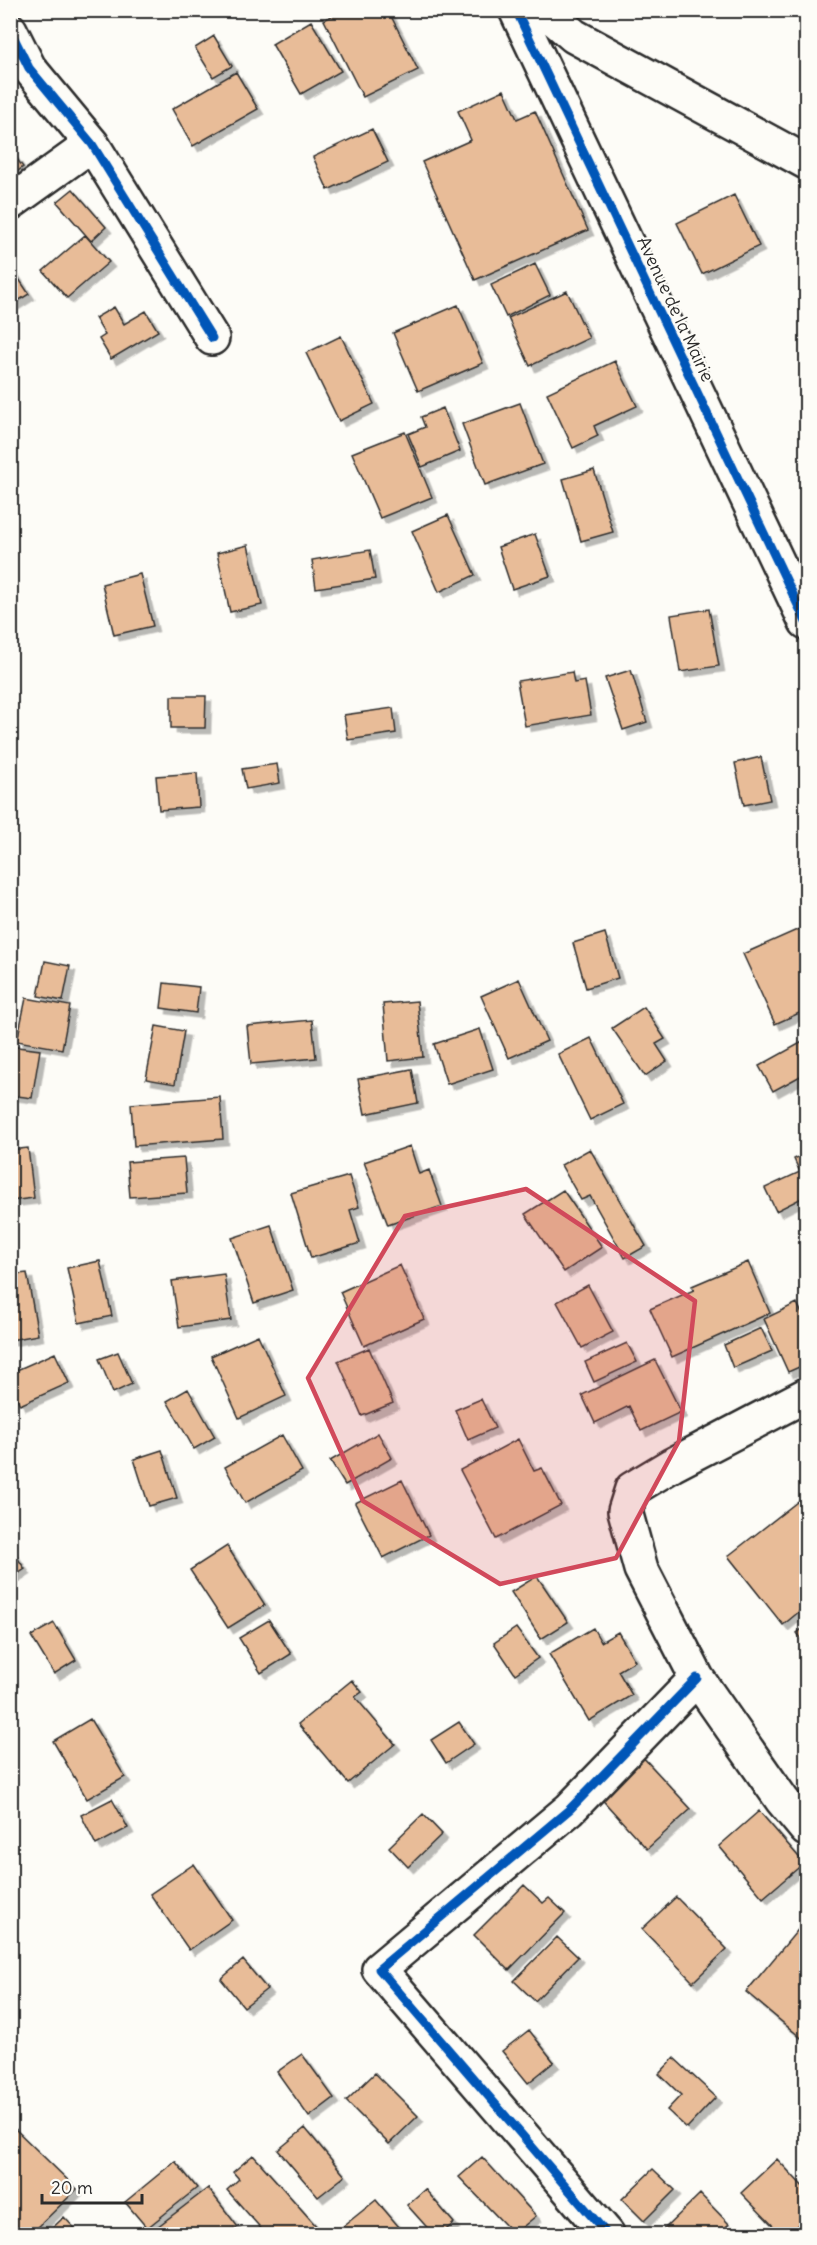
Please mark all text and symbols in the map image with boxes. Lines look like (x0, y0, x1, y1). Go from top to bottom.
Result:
street label: Avenue de la Mairie (632, 233, 720, 385)
scale bar (42, 2167, 142, 2205)
text: 20 m (51, 2176, 93, 2199)

